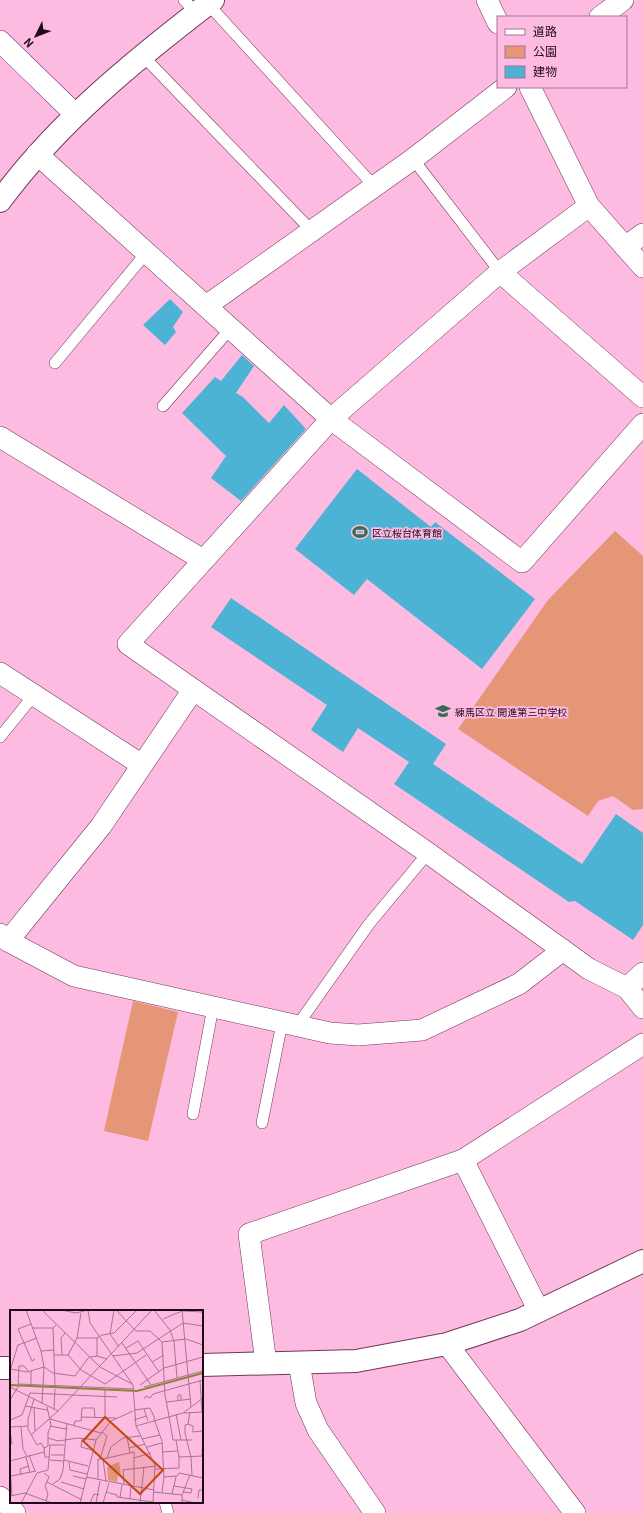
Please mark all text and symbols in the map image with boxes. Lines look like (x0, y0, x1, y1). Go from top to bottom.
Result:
north arrow (16, 16, 56, 56)
legend (497, 16, 627, 88)
text: 道路 (533, 22, 557, 39)
text: N (19, 35, 37, 52)
text: 公園 (533, 42, 557, 59)
text: 建物 (533, 62, 557, 79)
sports icon: 区立桜台体育館 (351, 523, 369, 541)
place label: 区立桜台体育館 (372, 525, 442, 540)
school or university icon: 練馬区立 開進第三中学校 (434, 702, 452, 720)
place label: 練馬区立 開進第三中学校 (455, 704, 567, 719)
inset map (10, 1310, 203, 1503)

